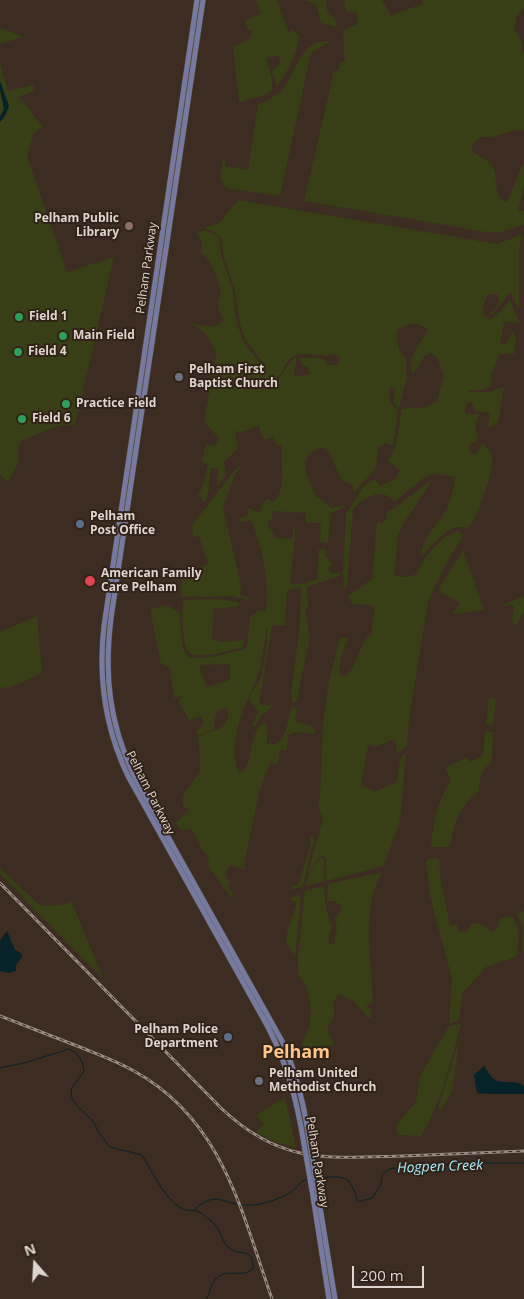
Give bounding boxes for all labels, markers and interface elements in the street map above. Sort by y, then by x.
place label: Pelham Public Library [34,212,119,240]
marker: Pelham Public Library [123,220,135,232]
street label: Pelham Parkway [133,221,161,315]
place label: Field 1 [29,310,68,324]
marker: Field 1 [13,311,25,323]
place label: Main Field [73,329,135,343]
marker: Main Field [57,330,69,342]
place label: Field 4 [28,345,67,359]
marker: Field 4 [12,346,24,358]
place label: Pelham First Baptist Church [189,363,278,391]
marker: Pelham First Baptist Church [173,371,185,383]
place label: Practice Field [76,397,156,411]
marker: Practice Field [60,398,72,410]
place label: Field 6 [32,412,71,426]
marker: Field 6 [16,413,28,425]
place label: Pelham Post Office [90,510,155,538]
marker: Pelham Post Office [74,518,86,530]
place label: American Family Care Pelham [101,567,201,595]
marker: American Family Care Pelham [83,574,97,588]
street label: Pelham Parkway [123,749,177,837]
place label: Pelham Police Department [134,1023,218,1051]
marker: Pelham Police Department [222,1031,234,1043]
district label: Pelham [262,1042,330,1064]
place label: Pelham United Methodist Church [269,1067,376,1095]
marker: Pelham United Methodist Church [253,1075,265,1087]
street label: Pelham Parkway [303,1115,331,1209]
water label: Hogpen Creek [397,1157,483,1177]
north arrow [10,1239,60,1289]
text: N [21,1239,38,1260]
scale bar [354,1256,426,1288]
text: 200 m [360,1265,404,1285]

